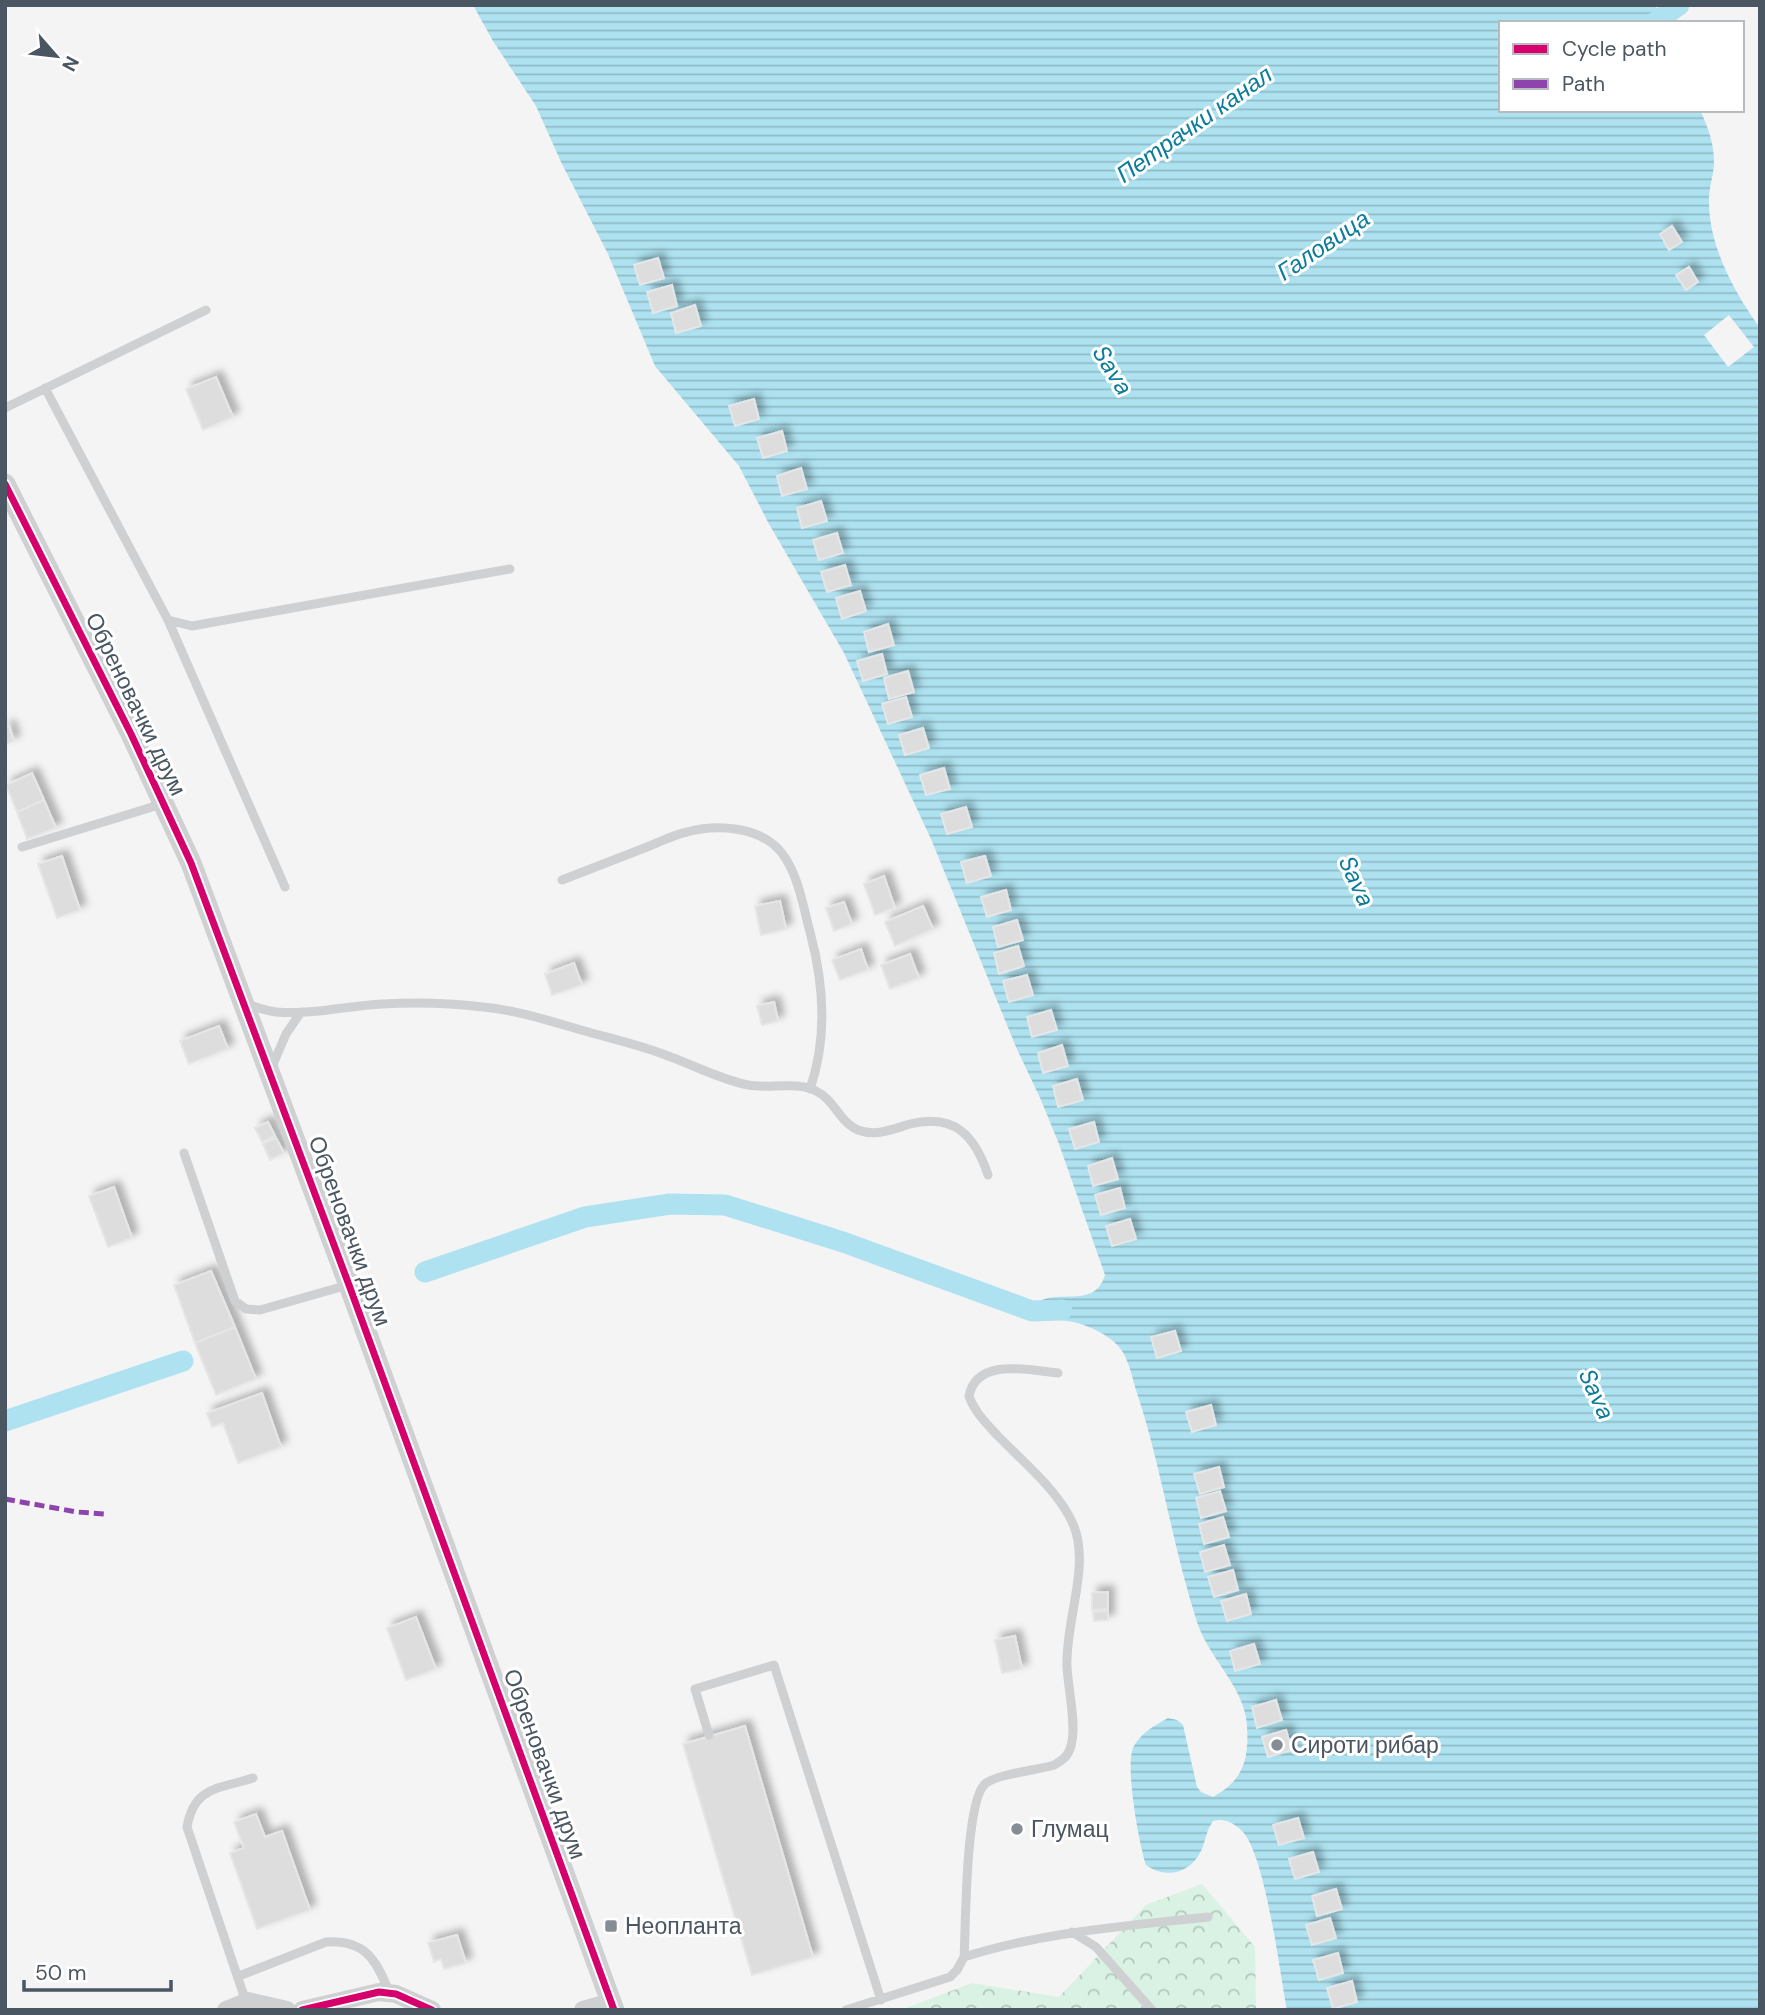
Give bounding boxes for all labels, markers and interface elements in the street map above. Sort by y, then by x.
north arrow [21,21,91,91]
legend [1499,21,1744,112]
text: Cycle path [1562,35,1667,63]
text: N [56,52,85,76]
water label: Петрачки канал [1110,58,1278,189]
text: Path [1562,70,1605,98]
water label: Галовица [1271,203,1375,287]
water label: Sava [1086,339,1140,401]
street label: Обреновачки друм [79,607,193,801]
water label: Sava [1332,851,1382,911]
street label: Обреновачки друм [302,1132,398,1330]
water label: Sava [1572,1364,1622,1424]
street label: Обреновачки друм [497,1665,593,1863]
place label: Сироти рибар [1291,1730,1439,1760]
marker: Сироти рибар [1269,1737,1285,1753]
place label: Глумац [1031,1814,1109,1844]
marker: Глумац [1009,1821,1025,1837]
place label: Неопланта [625,1911,742,1941]
marker: Неопланта [603,1918,619,1934]
scale bar [24,1948,172,1992]
text: 50 m [35,1959,86,1987]

